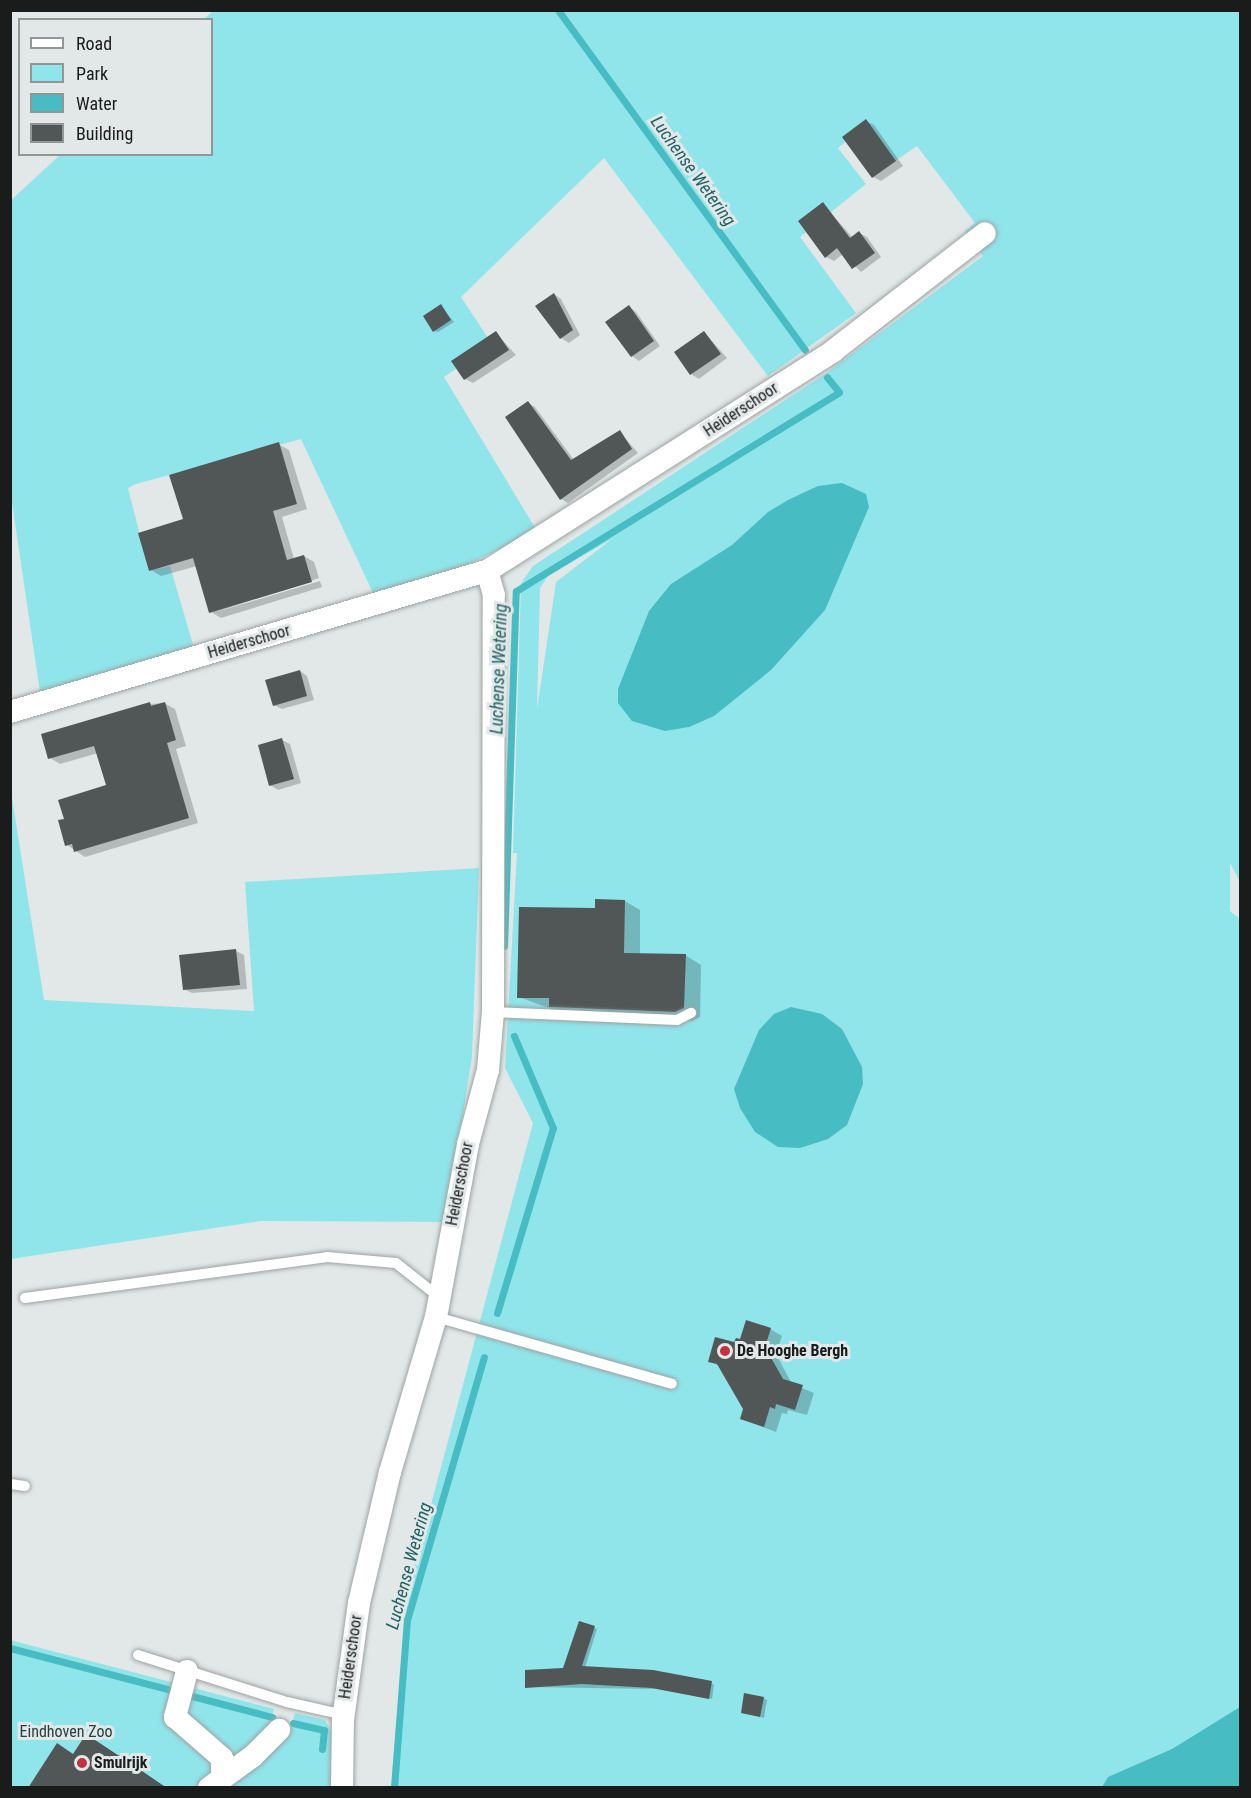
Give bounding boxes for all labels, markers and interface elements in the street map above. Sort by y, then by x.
legend [18,18,213,156]
text: Road [76,33,112,54]
text: Park [76,63,108,84]
text: Water [76,93,117,114]
water label: Luchense Wetering [646,112,740,230]
text: Building [76,123,133,144]
street label: Heiderschoor [700,379,782,441]
water label: Luchense Wetering [486,603,512,735]
street label: Heiderschoor [206,621,292,663]
street label: Heiderschoor [442,1141,478,1227]
place label: De Hooghe Bergh [737,1341,848,1361]
marker: De Hooghe Bergh [718,1344,732,1358]
water label: Luchense Wetering [382,1500,436,1632]
street label: Heiderschoor [336,1614,366,1700]
park label: Eindhoven Zoo [20,1722,112,1742]
place label: Smulrijk [94,1753,147,1773]
marker: Smulrijk [75,1756,89,1770]

